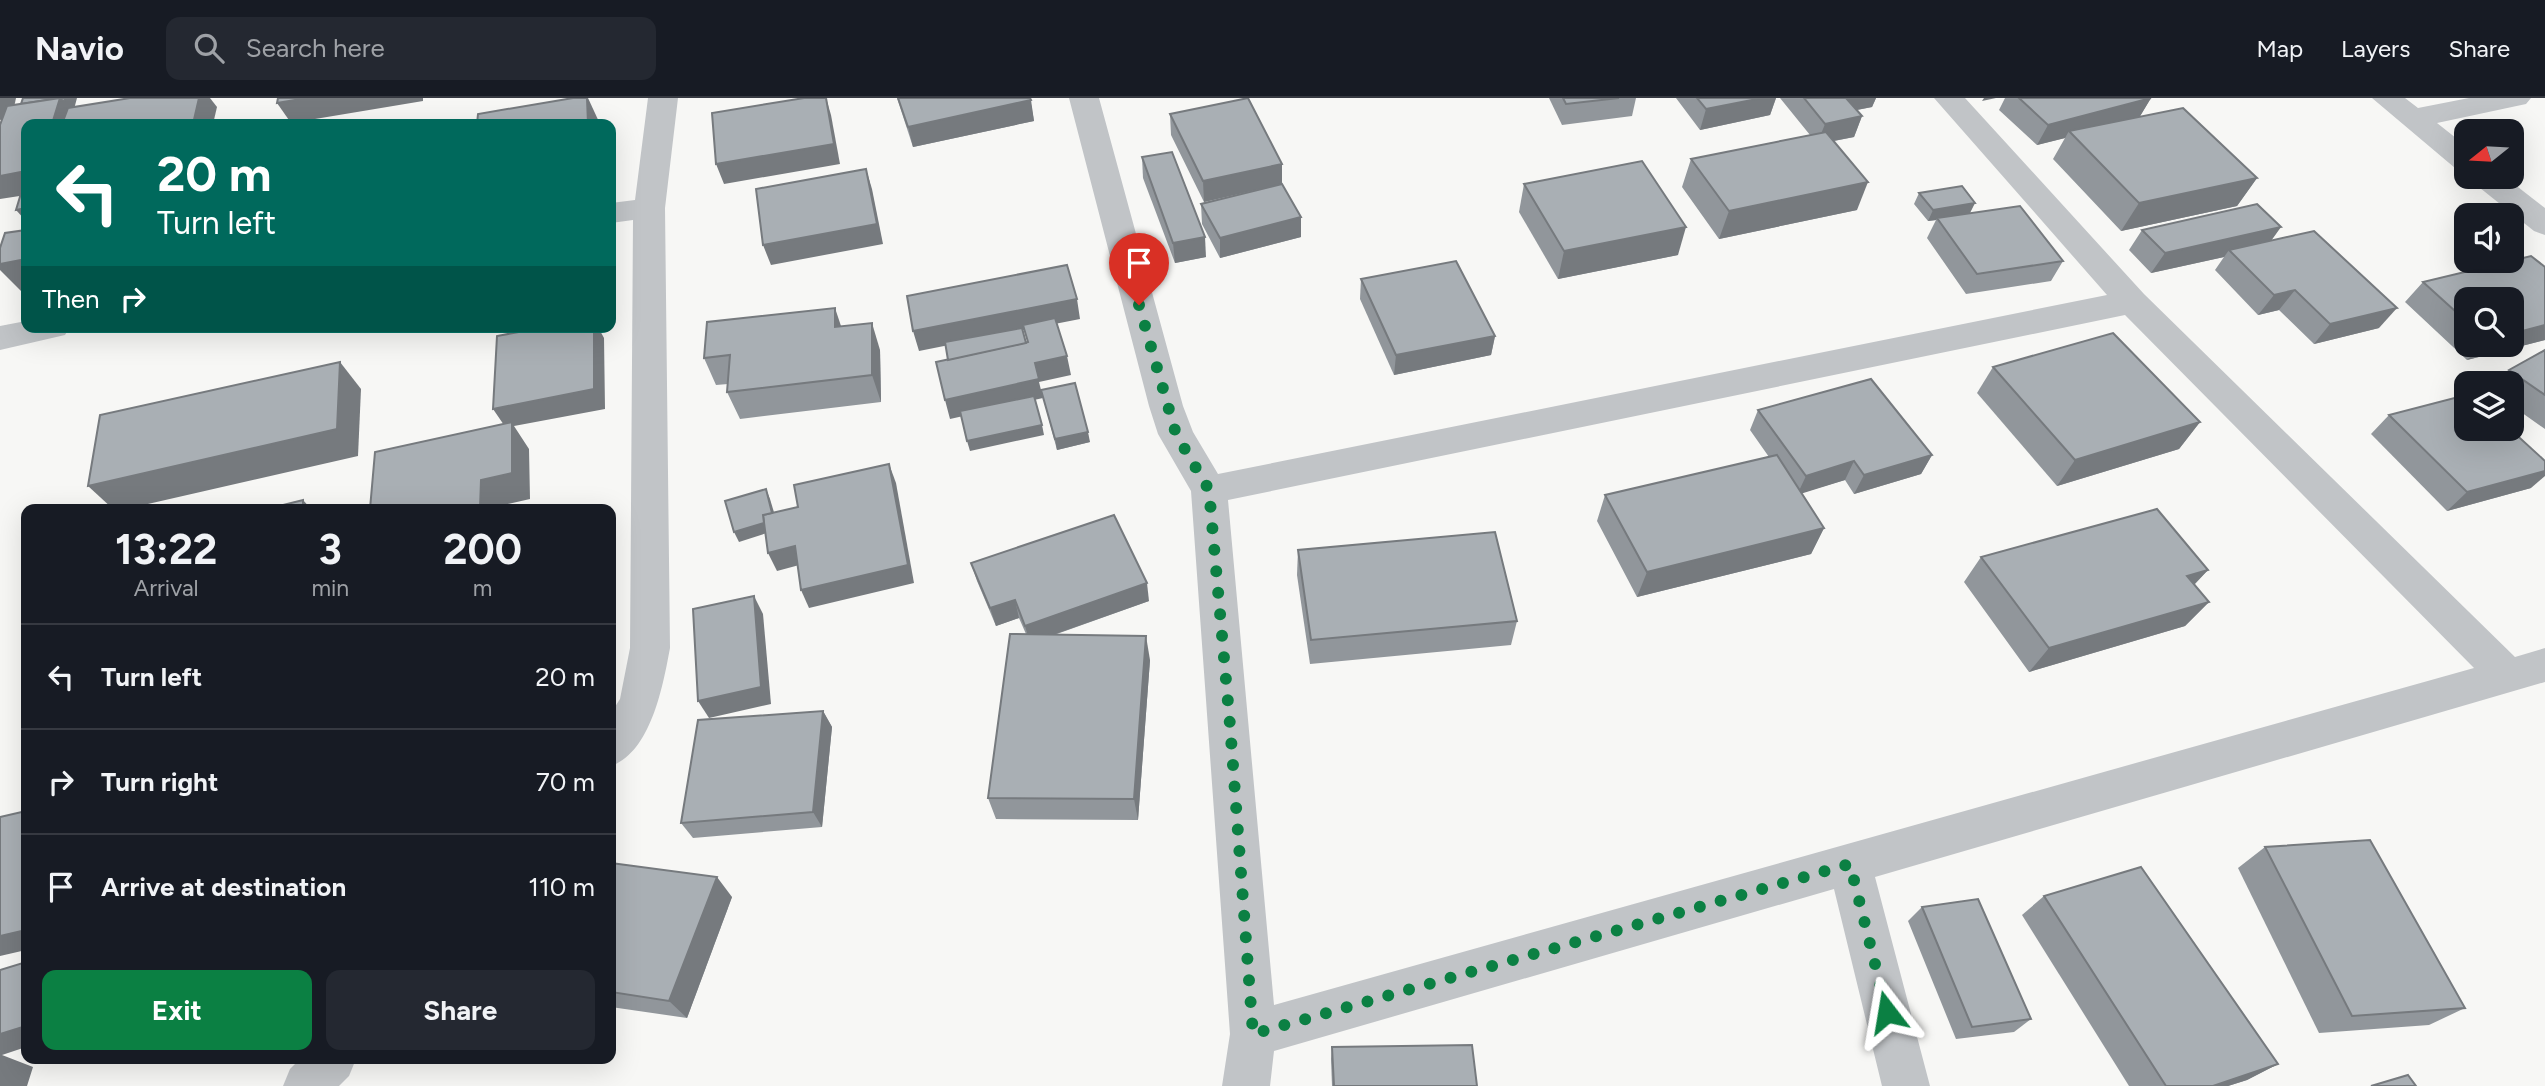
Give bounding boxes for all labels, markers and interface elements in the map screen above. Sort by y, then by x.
search box [166,17,656,80]
text: Navio [35,29,124,68]
icon: search [190,29,228,67]
text: Search here [246,32,385,64]
text: Map [2256,34,2303,63]
text: Layers [2341,34,2410,63]
text: Share [2448,34,2510,63]
north arrow [2454,119,2524,189]
map controls [2454,119,2524,441]
text: 20 m [157,144,272,203]
icon: left [42,147,133,238]
button: sound [2454,203,2524,273]
text: Turn left [157,204,276,242]
pin [1109,233,1169,305]
icon: arrive [1120,244,1158,282]
icon: right [114,280,152,318]
text: Then [42,283,100,315]
button: search [2454,287,2524,357]
button: layers [2454,371,2524,441]
text: 13:22 [115,524,217,575]
text: 3 [319,524,342,575]
text: 200 [443,524,522,575]
text: Arrival [134,574,199,602]
text: min [311,574,349,602]
text: m [473,574,492,602]
icon: left [42,658,80,696]
text: Turn left [101,661,202,693]
text: 20 m [535,661,595,693]
icon: right [42,763,80,801]
text: Turn right [101,766,218,798]
text: 70 m [536,766,595,798]
icon: arrive [42,868,80,906]
text: Arrive at destination [101,871,346,903]
text: 110 m [528,871,595,903]
button: Exit [42,970,312,1050]
button: Share [326,970,595,1050]
position arrow [1850,975,1924,1049]

